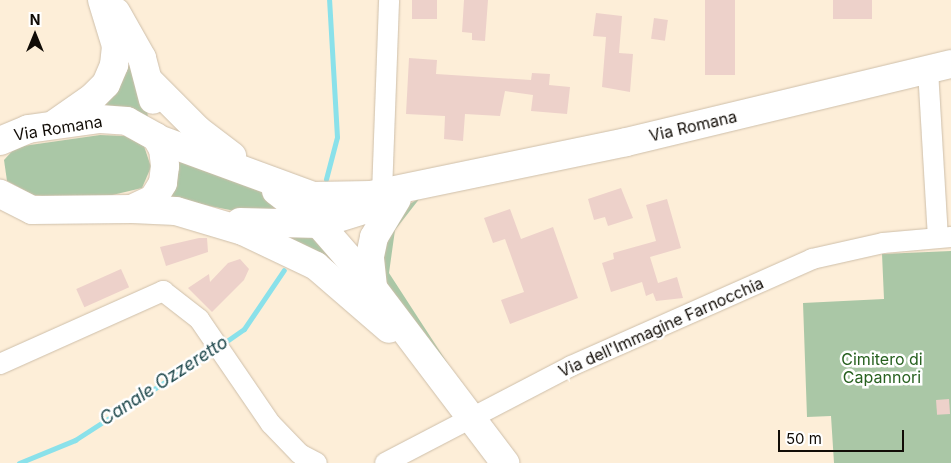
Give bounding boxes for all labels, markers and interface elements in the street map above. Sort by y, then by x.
north arrow [10,10,60,60]
text: N [30,11,40,28]
street label: Via Romana [647,107,739,145]
street label: Via Romana [12,112,104,144]
street label: Via dell'Immagine Farnocchia [556,273,766,381]
water label: Canale Ozzeretto [96,332,232,430]
park label: Cimitero di Capannori [841,349,923,387]
scale bar [781,420,907,452]
text: 50 m [786,429,822,448]

